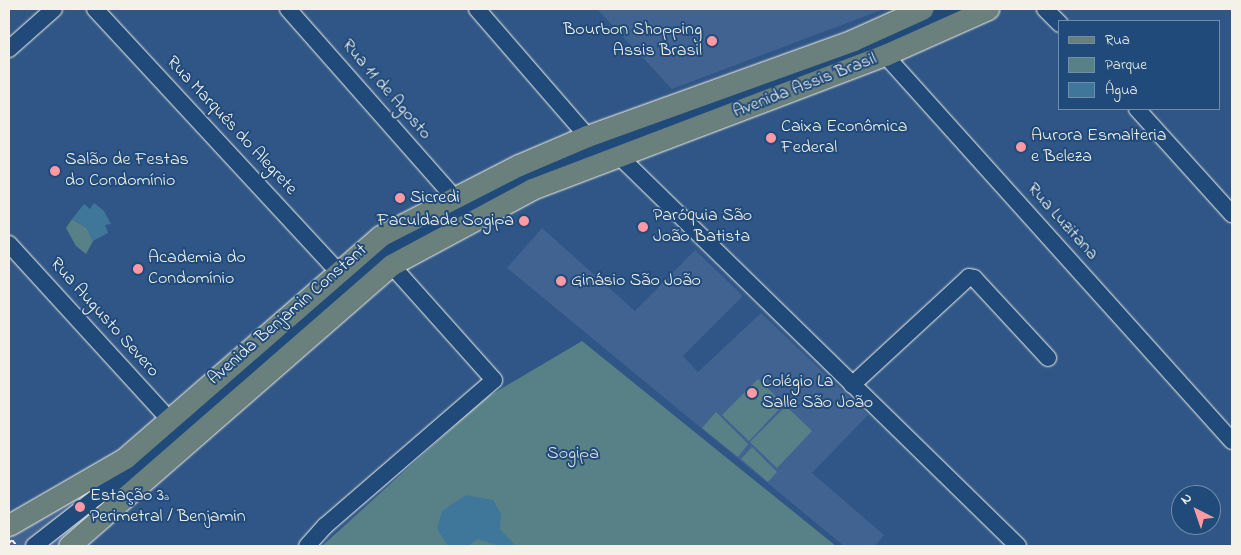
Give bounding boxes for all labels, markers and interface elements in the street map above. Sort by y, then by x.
place label: Bourbon Shopping Assis Brasil [563,20,702,62]
legend [1058,20,1221,110]
text: Rua [1105,29,1130,51]
street label: Rua 11 de Agosto [336,35,436,145]
marker: Bourbon Shopping Assis Brasil [706,35,718,47]
street label: Avenida Assis Brasil [730,49,880,123]
street label: Rua Marquês do Alegrete [161,52,301,200]
text: Parque [1105,54,1147,76]
text: Água [1105,79,1138,101]
place label: Caixa Econômica Federal [781,117,908,160]
place label: Aurora Esmalteria e Beleza [1031,126,1167,168]
marker: Caixa Econômica Federal [765,132,777,144]
marker: Aurora Esmalteria e Beleza [1015,141,1027,153]
place label: Salão de Festas do Condomínio [65,150,189,192]
marker: Salão de Festas do Condomínio [49,165,61,177]
street label: Rua Luzitana [1022,179,1102,265]
place label: Sicredi [410,187,460,209]
marker: Sicredi [394,192,406,204]
place label: Paróquia São João Batista [653,206,752,248]
place label: Faculdade Sogipa [377,210,514,232]
marker: Faculdade Sogipa [518,215,530,227]
marker: Paróquia São João Batista [637,221,649,233]
street label: Avenida Benjamin Constant [204,240,372,390]
place label: Academia do Condomínio [148,248,246,290]
street label: Rua Augusto Severo [45,254,163,382]
marker: Academia do Condomínio [132,263,144,275]
place label: Ginásio São João [571,270,701,292]
marker: Ginásio São João [555,275,567,287]
place label: Colégio La Salle São João [762,372,873,414]
marker: Colégio La Salle São João [746,387,758,399]
park label: Sogipa [547,443,599,465]
north arrow [1171,485,1221,535]
place label: Estação 3ª Perimetral / Benjamin [90,486,246,528]
text: N [1176,488,1197,510]
marker: Estação 3ª Perimetral / Benjamin [74,501,86,513]

